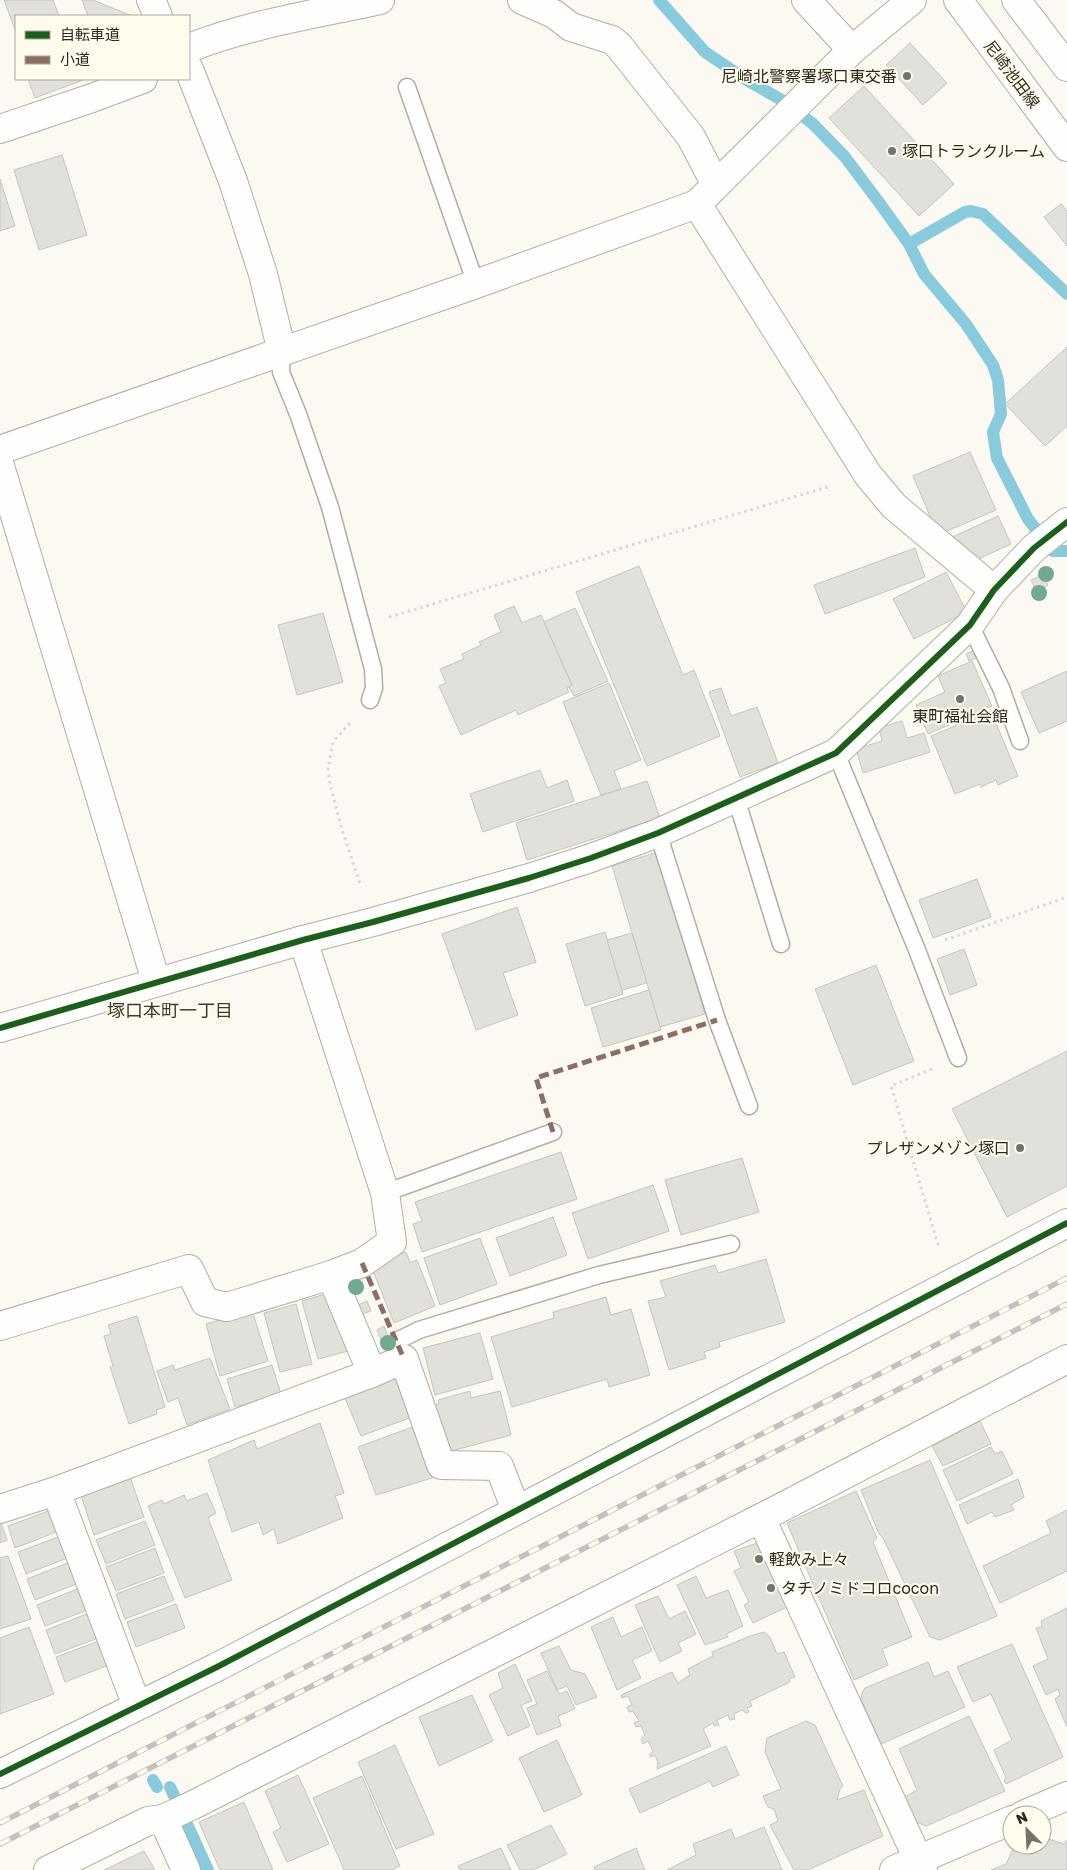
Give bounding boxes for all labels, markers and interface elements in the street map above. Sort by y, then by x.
legend [15,15,190,80]
text: 自転車道 [60,25,120,43]
street label: 尼崎池田線 [980,36,1044,112]
text: 小道 [60,50,90,68]
place label: 尼崎北警察署塚口東交番 [721,66,897,86]
marker: 尼崎北警察署塚口東交番 [901,70,913,82]
place label: 塚口トランクルーム [902,141,1045,161]
marker: 塚口トランクルーム [886,145,898,157]
marker: 東町福祉会館 [954,693,966,705]
place label: 東町福祉会館 [912,706,1008,726]
district label: 塚口本町一丁目 [107,999,233,1021]
place label: プレザンメゾン塚口 [866,1138,1010,1158]
marker: プレザンメゾン塚口 [1014,1142,1026,1154]
place label: 軽飲み上々 [769,1549,849,1569]
marker: 軽飲み上々 [753,1553,765,1565]
place label: タチノミドコロcocon [781,1578,939,1598]
marker: タチノミドコロcocon [765,1582,777,1594]
north arrow [1002,1805,1052,1855]
text: N [1013,1808,1030,1828]

